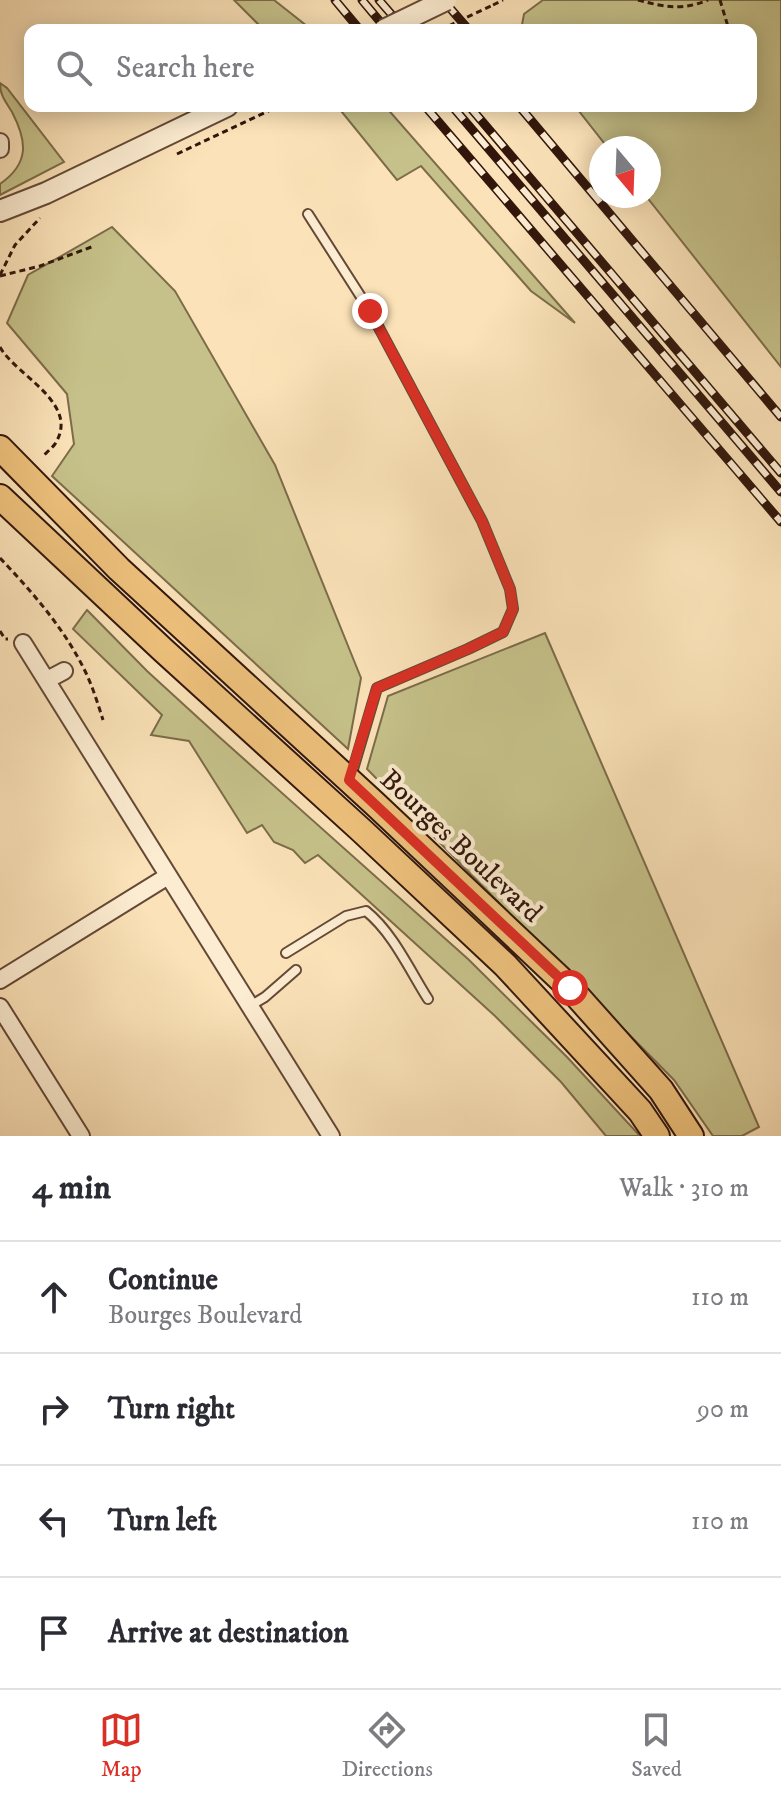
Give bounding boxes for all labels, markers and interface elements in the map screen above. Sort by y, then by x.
search box [24,24,757,112]
icon: search [52,46,96,90]
text: Search here [116,50,255,87]
north arrow [589,136,661,208]
route end [352,293,388,329]
street label: Bourges Boulevard [373,762,549,930]
route start [552,970,588,1006]
text: 4 min [32,1167,111,1209]
text: Walk · 310 m [619,1172,749,1205]
text: Continue [108,1262,218,1299]
icon: ahead [32,1275,76,1319]
text: 110 m [691,1281,749,1314]
text: Bourges Boulevard [108,1299,302,1332]
icon: right [32,1387,76,1431]
text: Turn right [108,1391,235,1428]
text: 90 m [697,1393,749,1426]
icon: left [32,1499,76,1543]
text: Turn left [108,1503,217,1540]
text: 110 m [691,1505,749,1538]
icon: arrive [32,1611,76,1655]
text: Arrive at destination [108,1615,349,1652]
tab: Map [99,1708,143,1783]
tab: Directions [342,1708,433,1783]
tab: Saved [631,1708,682,1783]

